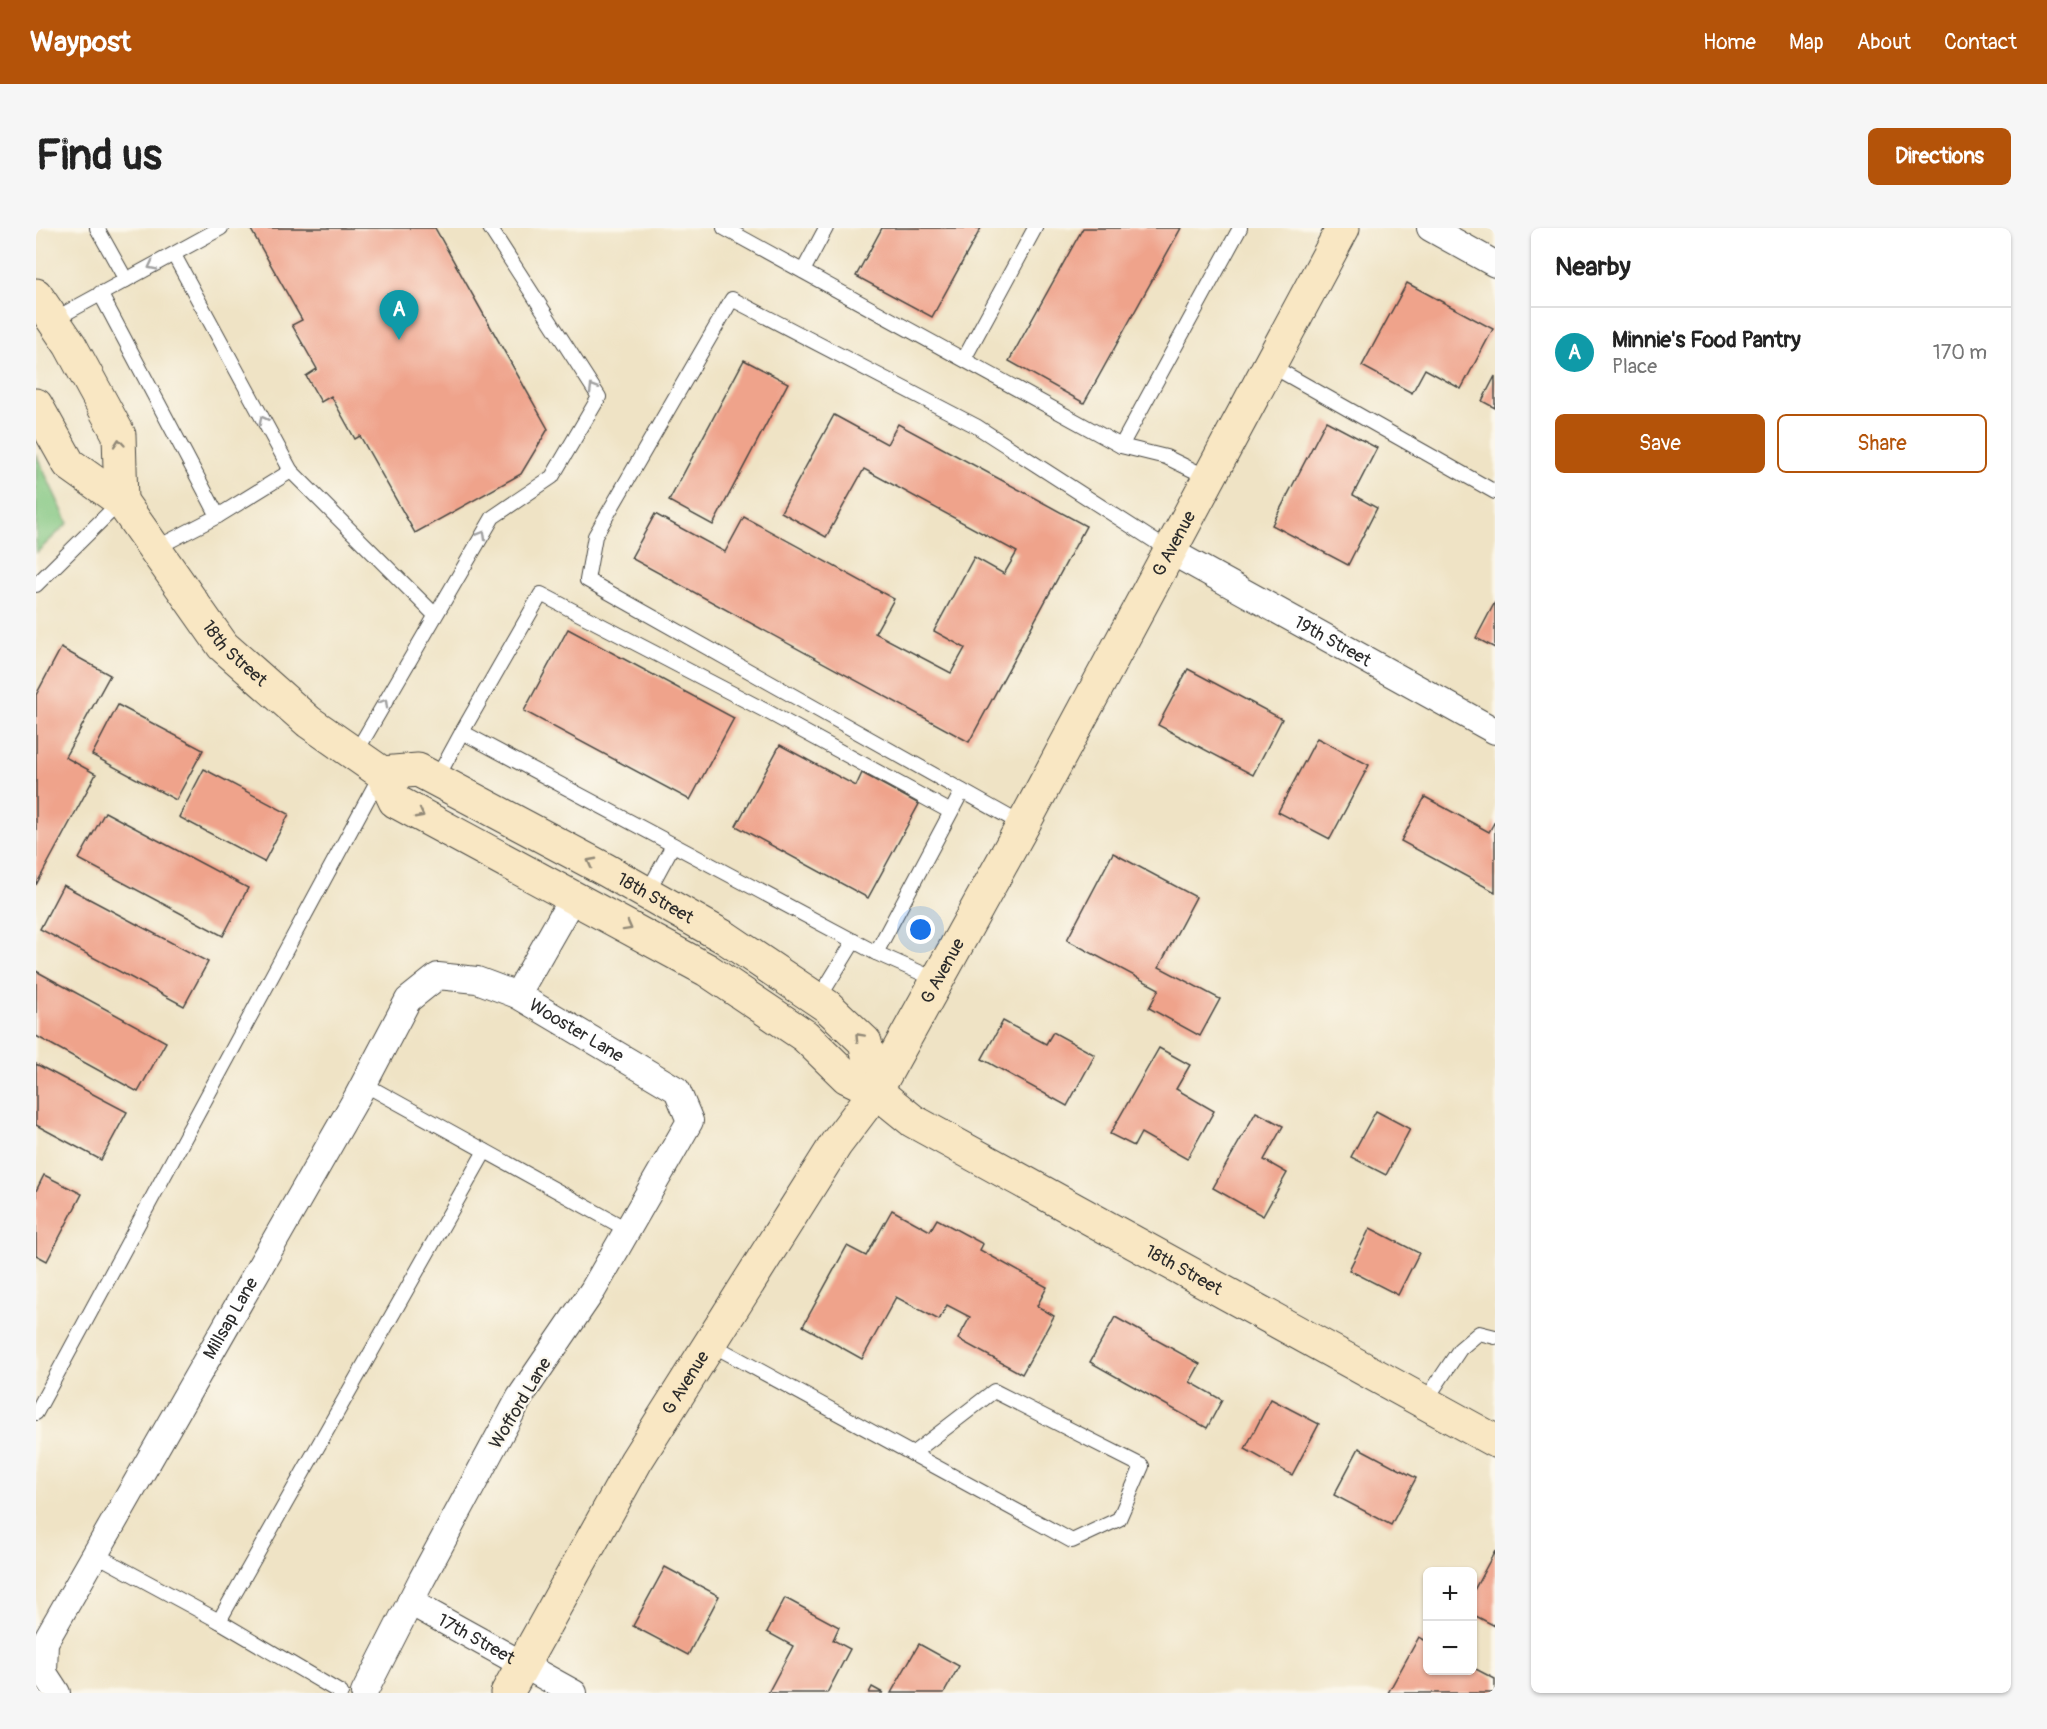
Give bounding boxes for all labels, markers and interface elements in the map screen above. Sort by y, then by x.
text: Waypost [30,25,131,60]
text: Home [1703,29,1756,56]
text: Map [1789,29,1824,56]
text: About [1857,29,1911,56]
text: Contact [1944,29,2017,56]
button: Directions [1868,128,2011,185]
text: Find us [36,130,162,182]
text: Nearby [1555,251,1631,283]
one-way arrow [147,259,158,271]
pin: A [380,291,418,340]
text: Minnie's Food Pantry [1612,326,1801,354]
text: A [1568,340,1581,365]
text: 170 m [1933,340,1987,365]
text: Place [1612,354,1657,379]
one-way arrow [589,384,600,395]
button: Save [1555,414,1765,473]
button: Share [1777,414,1987,473]
one-way arrow [259,415,270,426]
one-way arrow [113,438,126,448]
street label: G Avenue [1147,507,1201,581]
one-way arrow [475,531,486,541]
street label: 19th Street [1290,611,1376,673]
street label: 18th Street [196,616,272,692]
one-way arrow [377,699,388,710]
one-way arrow [413,807,424,818]
one-way arrow [587,858,597,869]
street label: 18th Street [613,868,698,930]
your location [906,915,935,944]
one-way arrow [622,920,632,931]
street label: G Avenue [916,934,970,1008]
street label: Wooster Lane [525,994,628,1068]
one-way arrow [855,1033,866,1043]
street label: 18th Street [1141,1240,1227,1301]
street label: Millsap Lane [198,1273,263,1363]
street label: G Avenue [657,1347,715,1419]
street label: Wofford Lane [484,1353,557,1453]
map controls [1423,1567,1477,1675]
button: + [1423,1567,1477,1621]
street label: 17th Street [433,1609,520,1670]
button: − [1423,1621,1477,1675]

